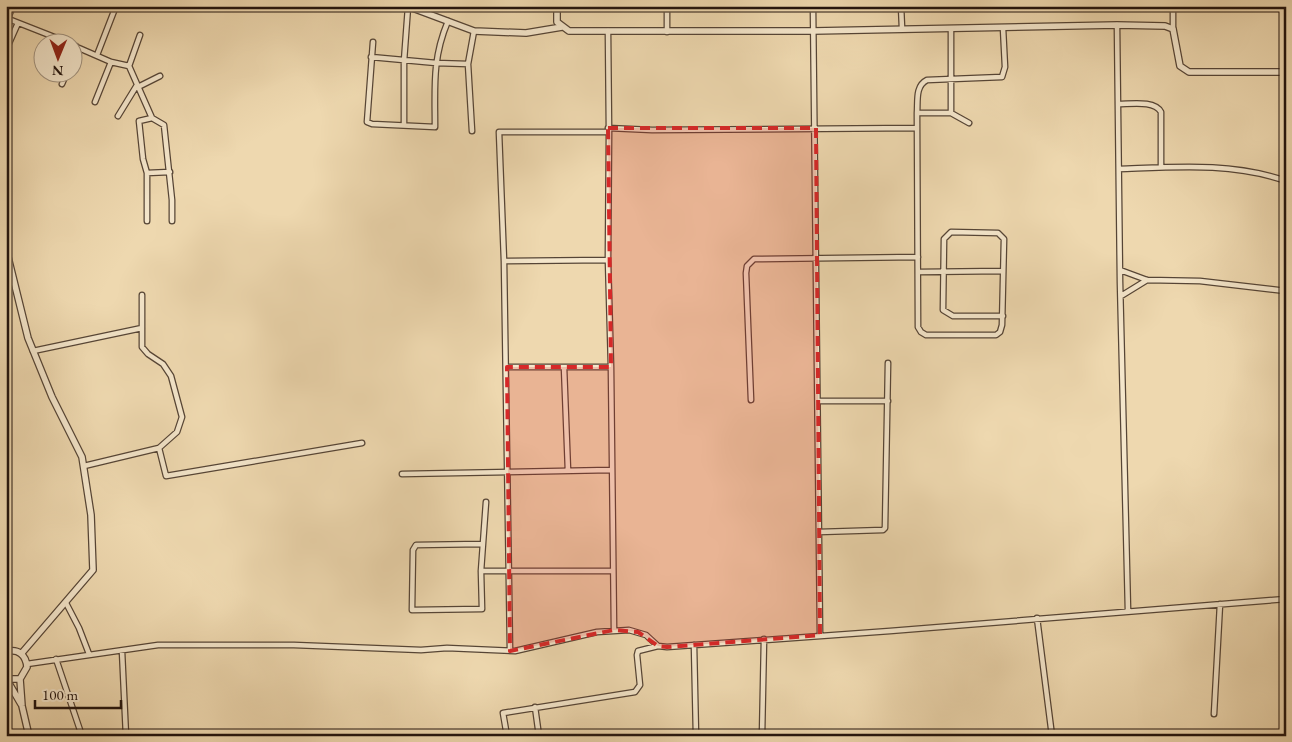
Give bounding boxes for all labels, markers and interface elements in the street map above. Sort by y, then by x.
north arrow [32,32,82,82]
text: N [51,62,64,80]
scale bar [35,677,121,709]
text: 100 m [42,685,79,704]

